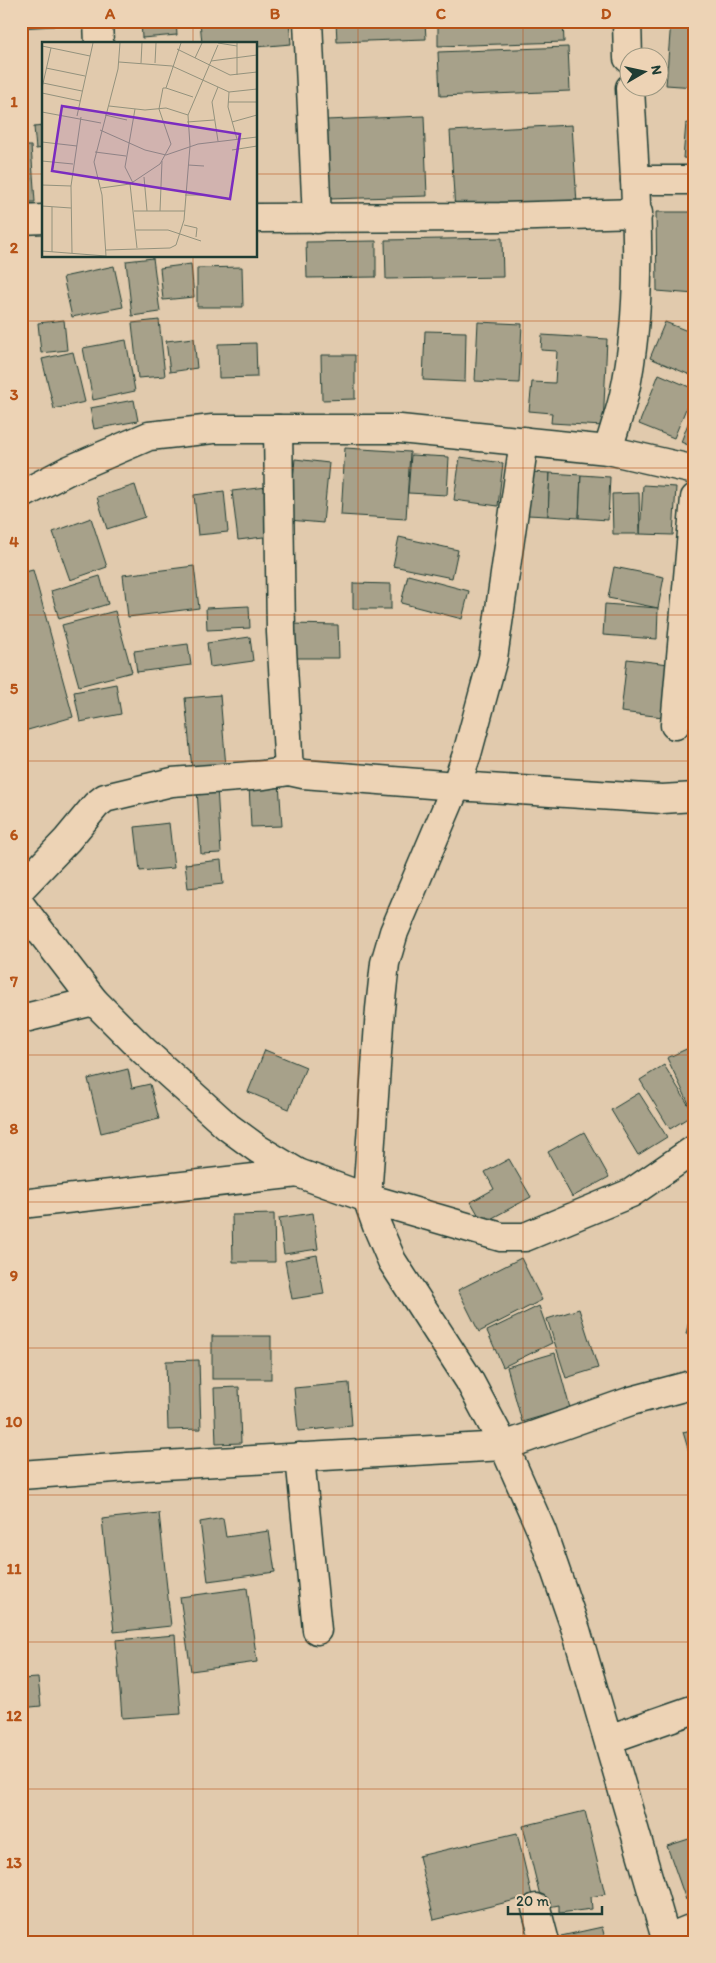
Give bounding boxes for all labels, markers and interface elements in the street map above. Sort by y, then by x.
text: A [104,4,116,23]
text: B [270,4,281,23]
text: C [436,4,447,23]
text: D [601,4,612,23]
inset map [42,42,258,258]
north arrow [618,48,668,98]
text: N [647,64,665,76]
text: 1 [10,92,18,111]
text: 2 [10,238,19,257]
text: 3 [10,385,19,404]
text: 4 [9,532,19,551]
text: 5 [10,679,19,698]
text: 6 [10,825,19,844]
text: 7 [9,972,18,991]
text: 8 [10,1119,19,1138]
text: 9 [10,1266,18,1285]
text: 10 [5,1412,23,1431]
text: 11 [7,1559,22,1578]
text: 12 [6,1706,23,1725]
text: 13 [6,1853,22,1872]
scale bar [508,1883,602,1915]
text: 20 m [516,1892,550,1910]

